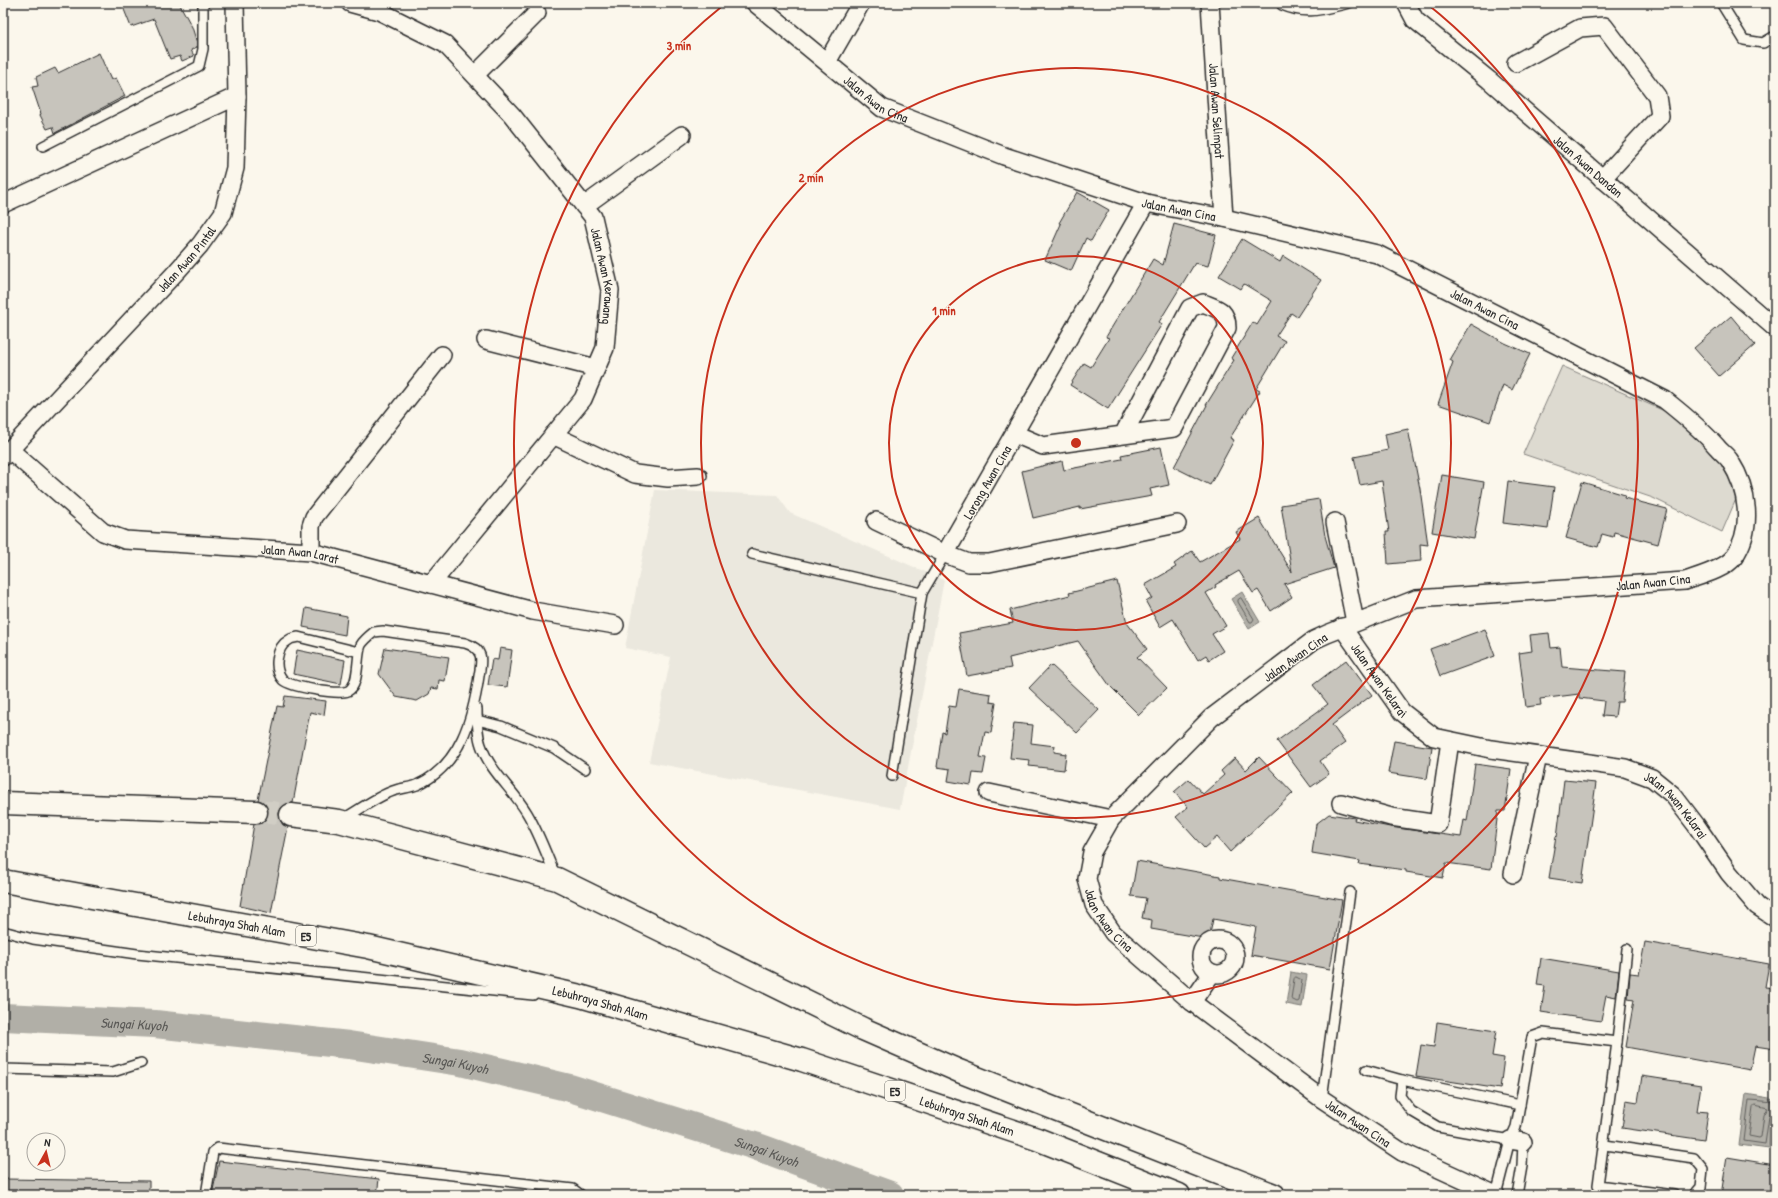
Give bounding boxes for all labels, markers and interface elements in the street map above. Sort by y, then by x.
text: 3 min [667,37,692,54]
street label: Jalan Awan Selimpat [1205,63,1229,159]
street label: Jalan Awan Cina [840,71,911,126]
street label: Jalan Awan Dandan [1550,131,1627,202]
text: 2 min [799,169,824,186]
street label: Jalan Awan Cina [1139,193,1217,225]
street label: Jalan Awan Pintal [153,222,220,296]
street label: Jalan Awan Kerawang [587,226,619,326]
street label: Jalan Awan Cina [1447,284,1522,334]
text: 1 min [932,302,956,319]
centre of rings [1069,436,1083,450]
street label: Lorong Awan Cina [959,442,1015,522]
street label: Jalan Awan Larat [261,540,341,568]
street label: Jalan Awan Cina [1615,569,1691,595]
street label: Jalan Awan Cina [1259,628,1331,686]
street label: Jalan Awan Kelarai [1347,639,1411,722]
street label: Jalan Awan Kelarai [1642,767,1712,842]
street label: Jalan Awan Cina [1081,886,1137,956]
street label: Lebuhraya Shah Alam [187,906,287,941]
road number: E5 [296,926,316,946]
street label: Lebuhraya Shah Alam [551,981,651,1024]
water label: Sungai Kuyoh [100,1012,169,1035]
water label: Sungai Kuyoh [421,1047,491,1078]
road number: E5 [885,1081,905,1101]
street label: Lebuhraya Shah Alam [918,1091,1017,1140]
street label: Jalan Awan Cina [1322,1095,1394,1151]
water label: Sungai Kuyoh [732,1131,802,1171]
north arrow [26,1132,66,1172]
text: N [44,1135,51,1149]

